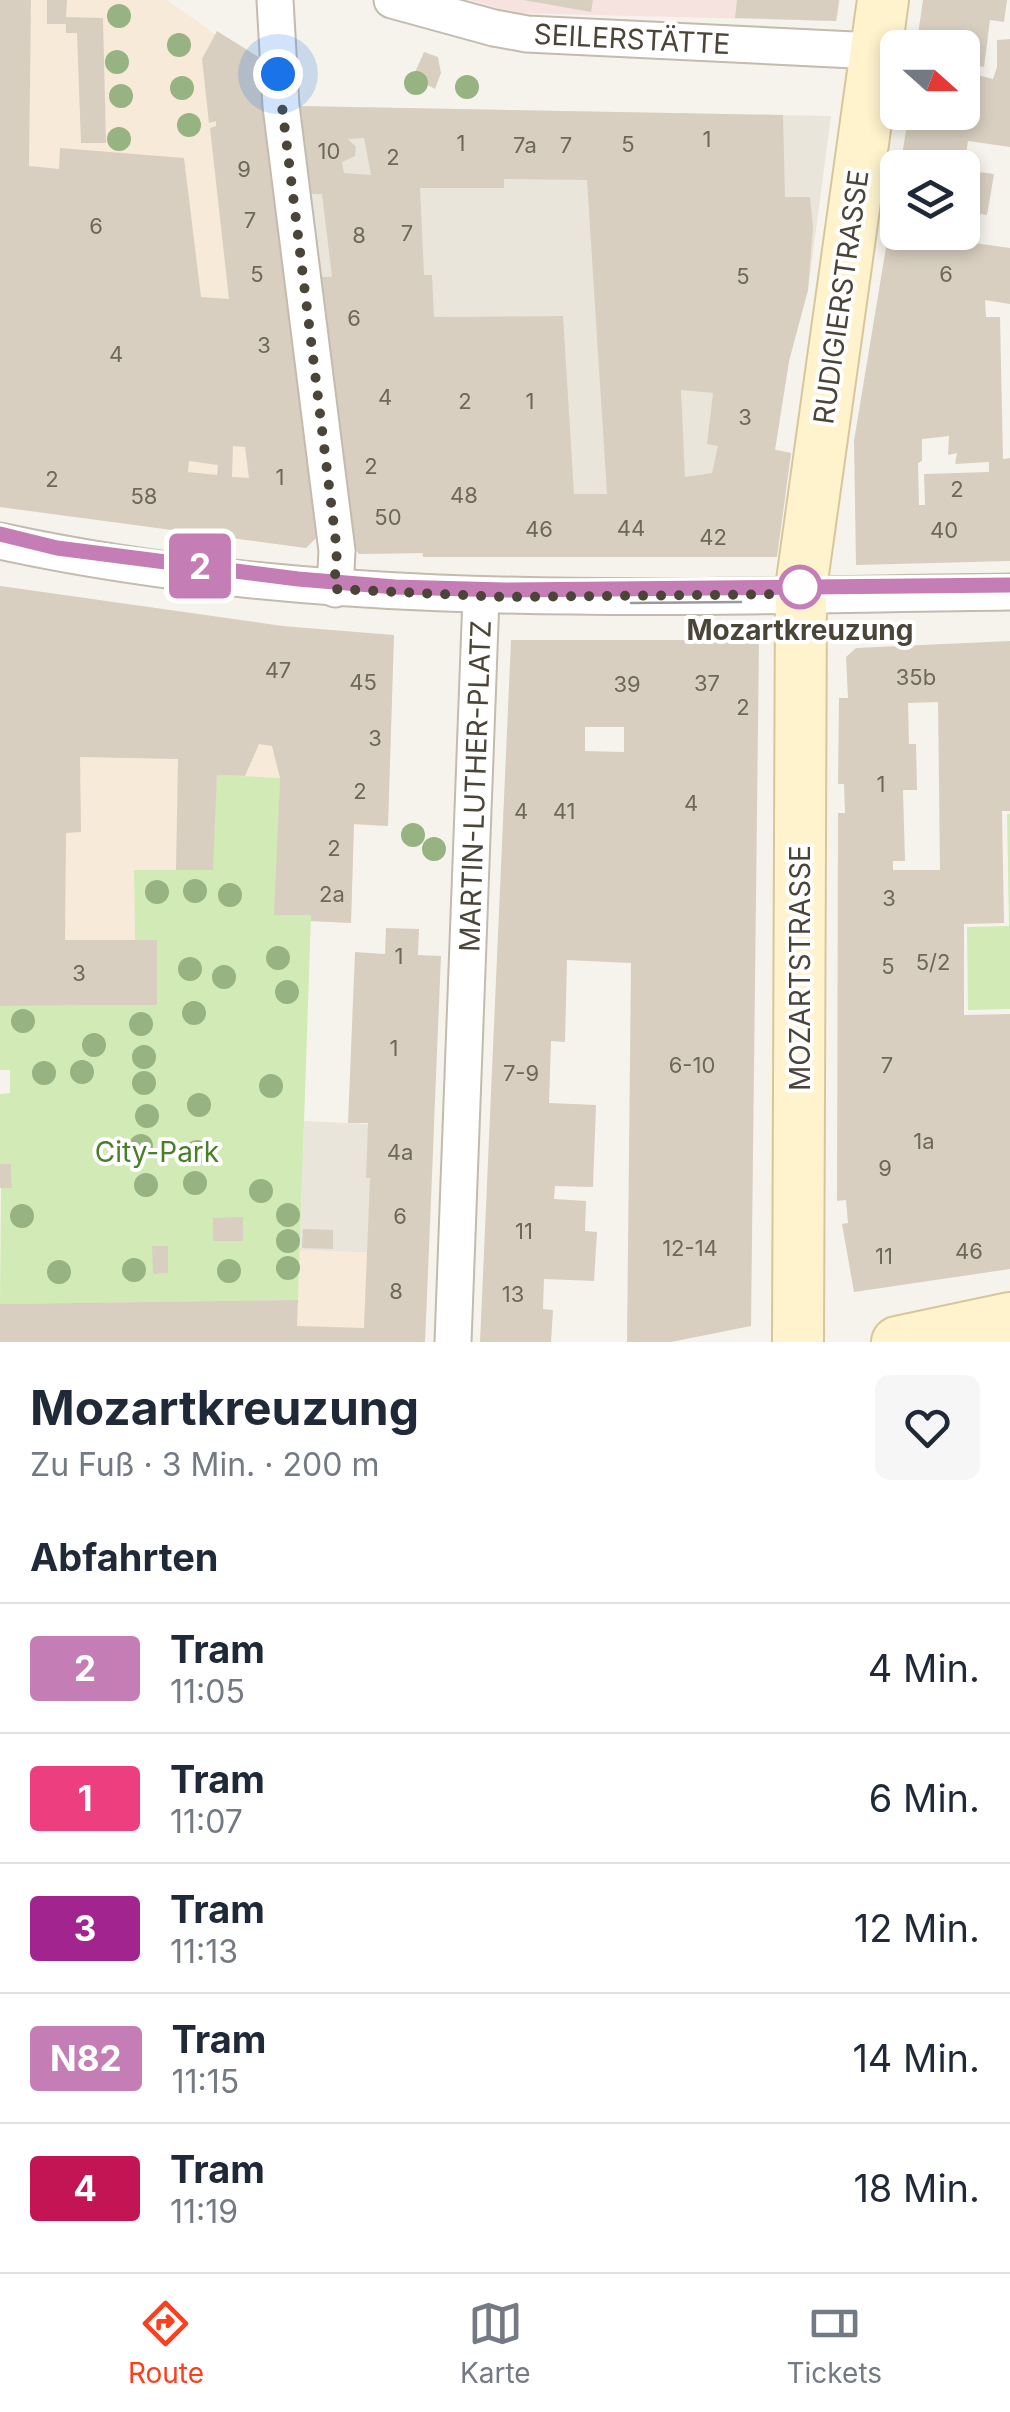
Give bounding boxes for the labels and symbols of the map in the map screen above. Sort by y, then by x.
street label: SEILERSTÄTTE [533,17,731,61]
north arrow [880,30,980,130]
your location [253,49,303,99]
house number: 1 [703,126,711,152]
house number: 1 [457,130,465,156]
house number: 5 [621,131,635,157]
house number: 7a [513,132,537,158]
house number: 7 [560,132,572,158]
house number: 10 [318,138,340,164]
house number: 2 [386,144,400,170]
house number: 9 [237,156,251,182]
street label: RUDIGIERSTRASSE [806,168,876,426]
house number: 7 [244,207,256,233]
house number: 6 [89,213,103,239]
house number: 7 [401,220,413,246]
house number: 8 [352,222,366,248]
house number: 5 [250,261,264,287]
house number: 6 [939,261,953,287]
house number: 5 [736,263,750,289]
house number: 6 [347,305,361,331]
house number: 3 [257,332,271,358]
house number: 4 [109,341,123,367]
house number: 4 [378,384,392,410]
house number: 2 [458,388,472,414]
house number: 1 [526,388,534,414]
house number: 3 [738,404,752,430]
house number: 2 [364,453,378,479]
house number: 1 [276,464,284,490]
house number: 2 [45,466,59,492]
house number: 2 [950,476,964,502]
house number: 48 [450,482,478,508]
house number: 58 [131,483,157,509]
house number: 50 [374,504,402,530]
house number: 44 [617,515,645,541]
house number: 46 [525,516,553,542]
house number: 40 [930,517,958,543]
house number: 42 [699,524,727,550]
line badge: 2 [168,534,232,598]
marker: Mozartkreuzung [779,566,821,608]
place label: Mozartkreuzung [687,613,913,647]
street label: MARTIN-LUTHER-PLATZ [452,620,498,952]
house number: 47 [265,657,291,683]
house number: 35b [896,664,936,690]
house number: 45 [349,669,377,695]
house number: 37 [694,670,720,696]
house number: 39 [613,671,641,697]
house number: 2 [736,694,750,720]
house number: 3 [368,725,382,751]
house number: 1 [877,771,885,797]
house number: 2 [353,778,367,804]
house number: 4 [684,790,698,816]
house number: 4 [514,798,528,824]
house number: 41 [553,798,575,824]
house number: 2 [327,835,341,861]
street label: MOZARTSTRASSE [783,845,817,1091]
house number: 2a [319,881,345,907]
house number: 3 [882,885,896,911]
house number: 1 [395,943,403,969]
house number: 5/2 [916,949,950,975]
house number: 5 [881,953,895,979]
house number: 3 [72,960,86,986]
house number: 1 [390,1035,398,1061]
house number: 6-10 [669,1052,715,1078]
house number: 7 [881,1052,893,1078]
house number: 7-9 [503,1060,539,1086]
house number: 1a [913,1128,935,1154]
park label: City-Park [95,1135,219,1169]
house number: 4a [387,1139,413,1165]
house number: 9 [878,1155,892,1181]
house number: 6 [393,1203,407,1229]
house number: 11 [515,1218,533,1244]
house number: 12-14 [662,1235,718,1261]
house number: 46 [955,1238,983,1264]
house number: 11 [875,1243,893,1269]
house number: 8 [389,1278,403,1304]
house number: 13 [502,1281,524,1307]

